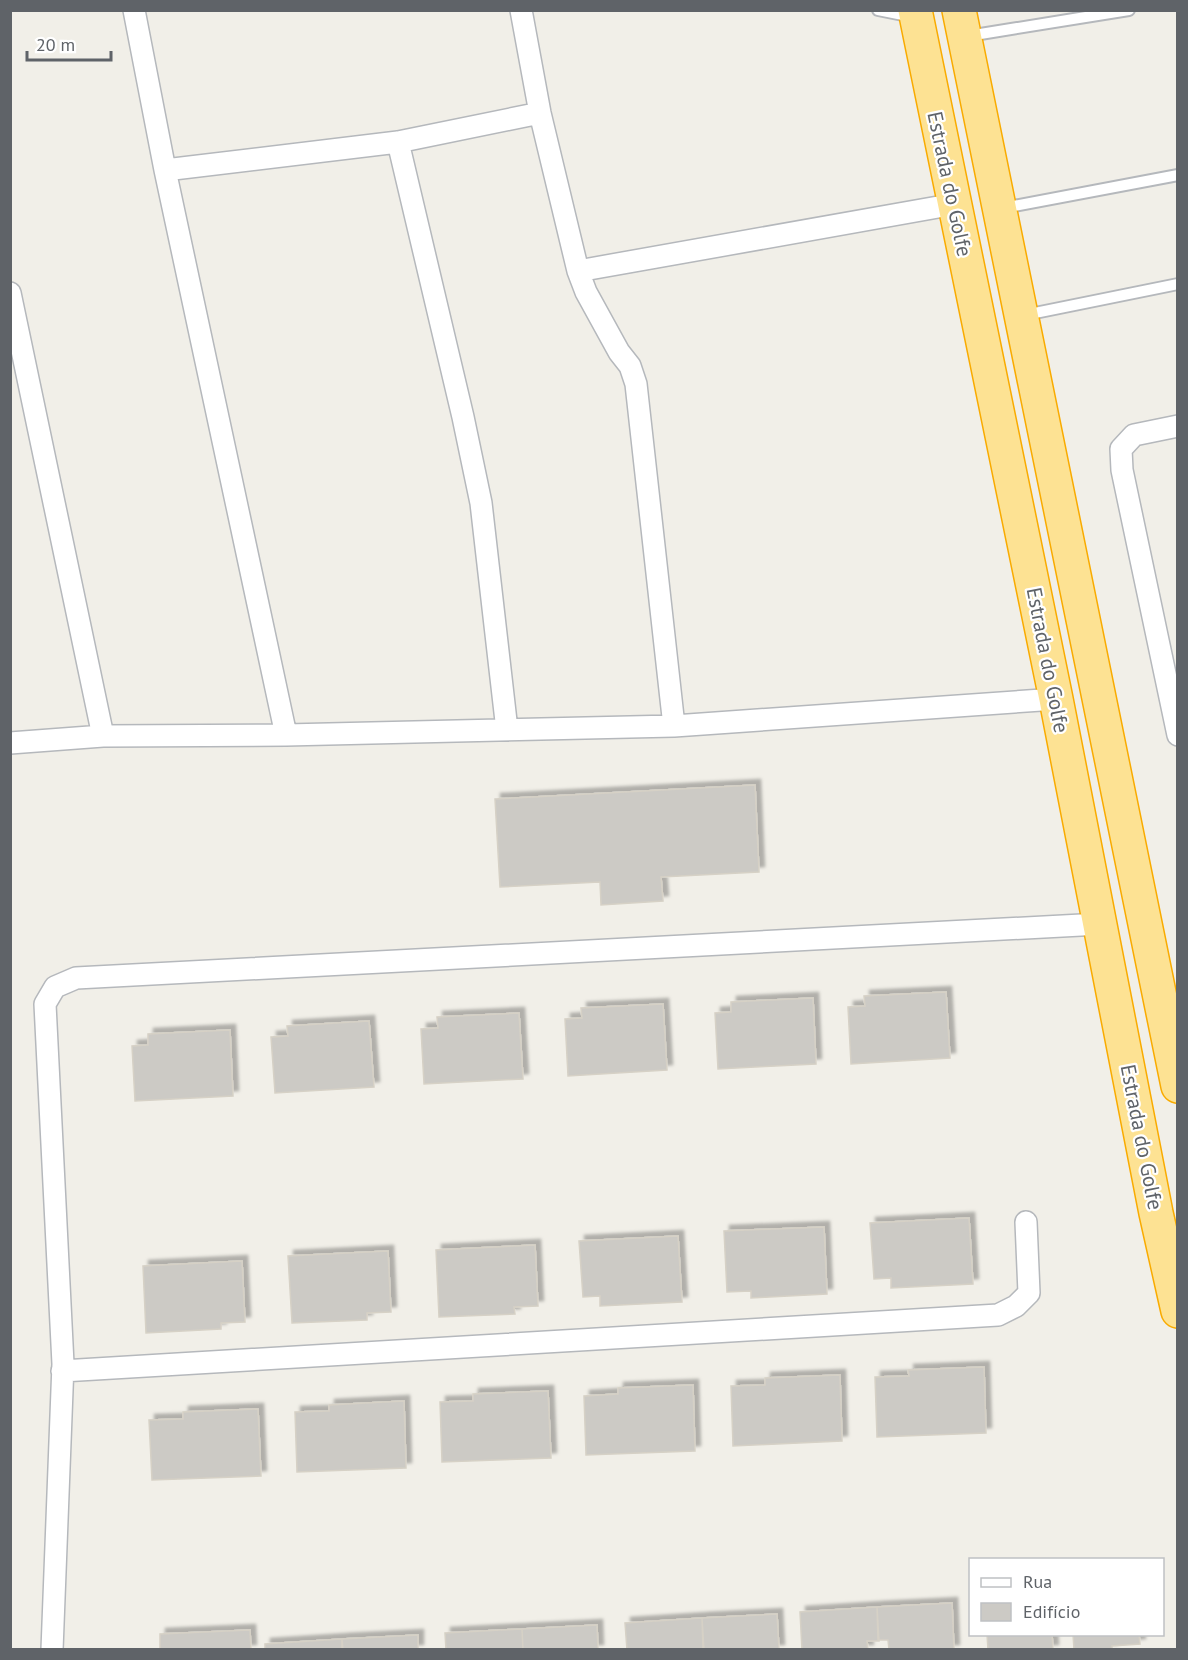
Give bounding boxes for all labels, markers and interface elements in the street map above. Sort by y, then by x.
scale bar [27,24,111,62]
text: 20 m [36,33,75,56]
street label: Estrada do Golfe [921,109,979,259]
street label: Estrada do Golfe [1021,585,1075,735]
street label: Estrada do Golfe [1115,1062,1169,1212]
legend [969,1558,1164,1636]
text: Rua [1023,1570,1052,1593]
text: Edifício [1023,1600,1080,1623]

